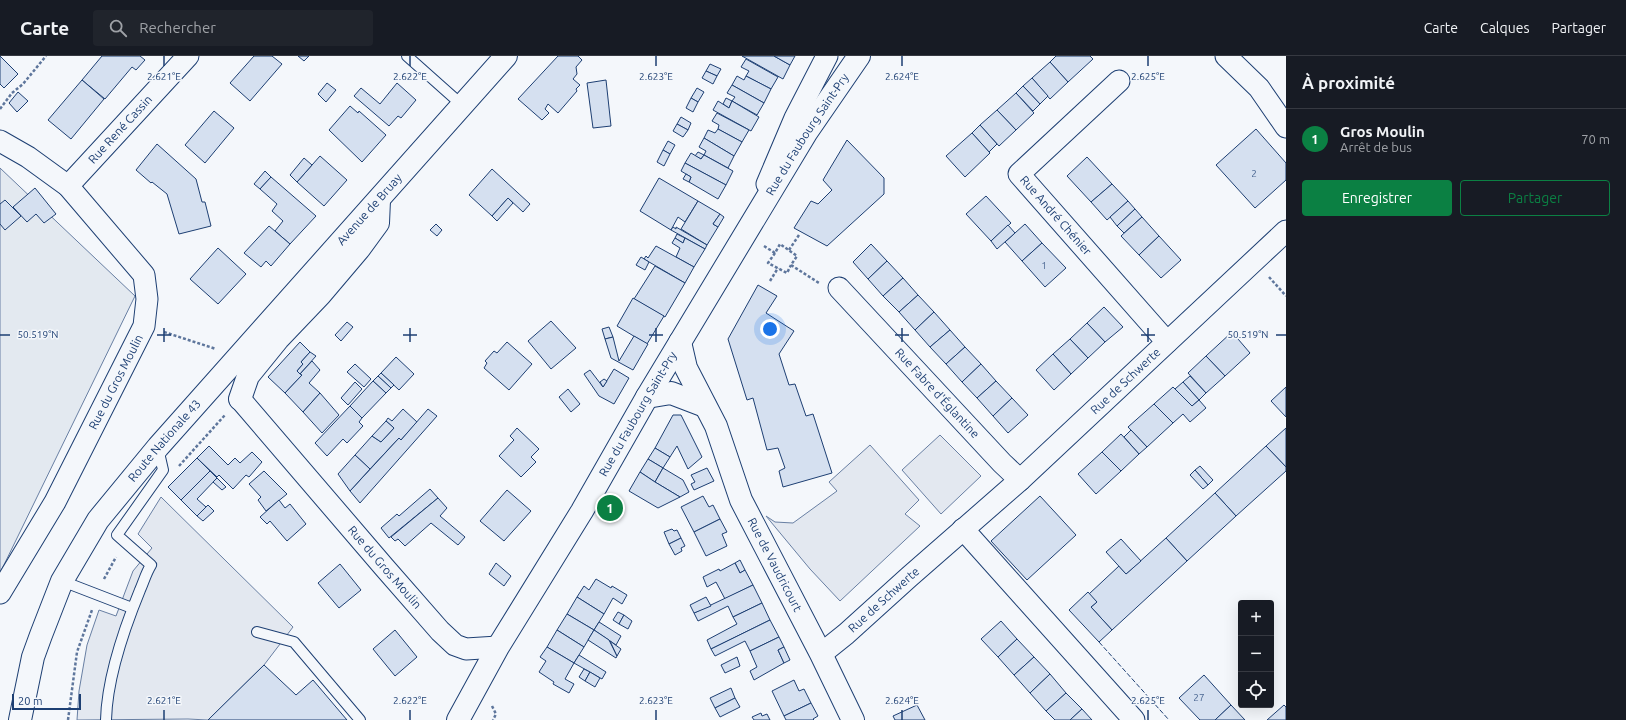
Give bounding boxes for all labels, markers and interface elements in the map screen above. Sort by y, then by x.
search box [93,10,373,46]
text: Carte [20,17,69,39]
icon: search [107,17,129,39]
text: Rechercher [139,19,216,36]
text: Carte [1424,20,1458,36]
text: Calques [1480,20,1529,36]
text: Partager [1551,20,1606,36]
text: 2.621°E [147,71,181,82]
text: 2.622°E [393,71,427,82]
text: 2.623°E [639,71,673,82]
street label: Rue du Faubourg Saint-Pry [763,71,851,197]
text: 2.624°E [885,71,919,82]
text: 2.625°E [1131,71,1165,82]
text: À proximité [1302,73,1395,92]
street label: Rue René Cassin [85,92,154,166]
text: Gros Moulin [1340,123,1425,140]
text: 1 [1311,132,1319,146]
text: 70 m [1581,132,1610,146]
text: Arrêt de bus [1340,140,1412,154]
house number: 2 [1251,168,1257,179]
street label: Avenue de Bruay [334,171,404,247]
street label: Rue André Chénier [1018,173,1095,258]
button: Enregistrer [1302,180,1452,216]
button: Partager [1460,180,1610,216]
house number: 1 [1041,260,1047,271]
your location [760,319,780,339]
text: 50.519°N [17,329,59,340]
text: 50.519°N [1227,329,1269,340]
street label: Rue du Gros Moulin [86,332,145,432]
street label: Rue de Schwerte [1088,345,1163,417]
street label: Rue Fabre d'Églantine [893,346,982,440]
street label: Rue du Faubourg Saint-Pry [596,349,679,479]
street label: Route Nationale 43 [125,397,203,484]
pin: 1 [597,493,623,523]
street label: Rue de Vaudricourt [745,515,805,614]
street label: Rue du Gros Moulin [346,523,424,611]
street label: Rue de Schwerte [845,564,922,635]
map controls [1238,600,1274,708]
button: + [1238,600,1274,636]
button: − [1238,636,1274,672]
button: locate [1238,672,1274,708]
scale bar [12,692,81,711]
house number: 27 [1193,692,1205,703]
text: 20 m [18,695,42,707]
text: 2.621°E [147,695,181,706]
text: 2.622°E [393,695,427,706]
text: 2.623°E [639,695,673,706]
text: 2.624°E [885,695,919,706]
text: 2.625°E [1131,695,1165,706]

